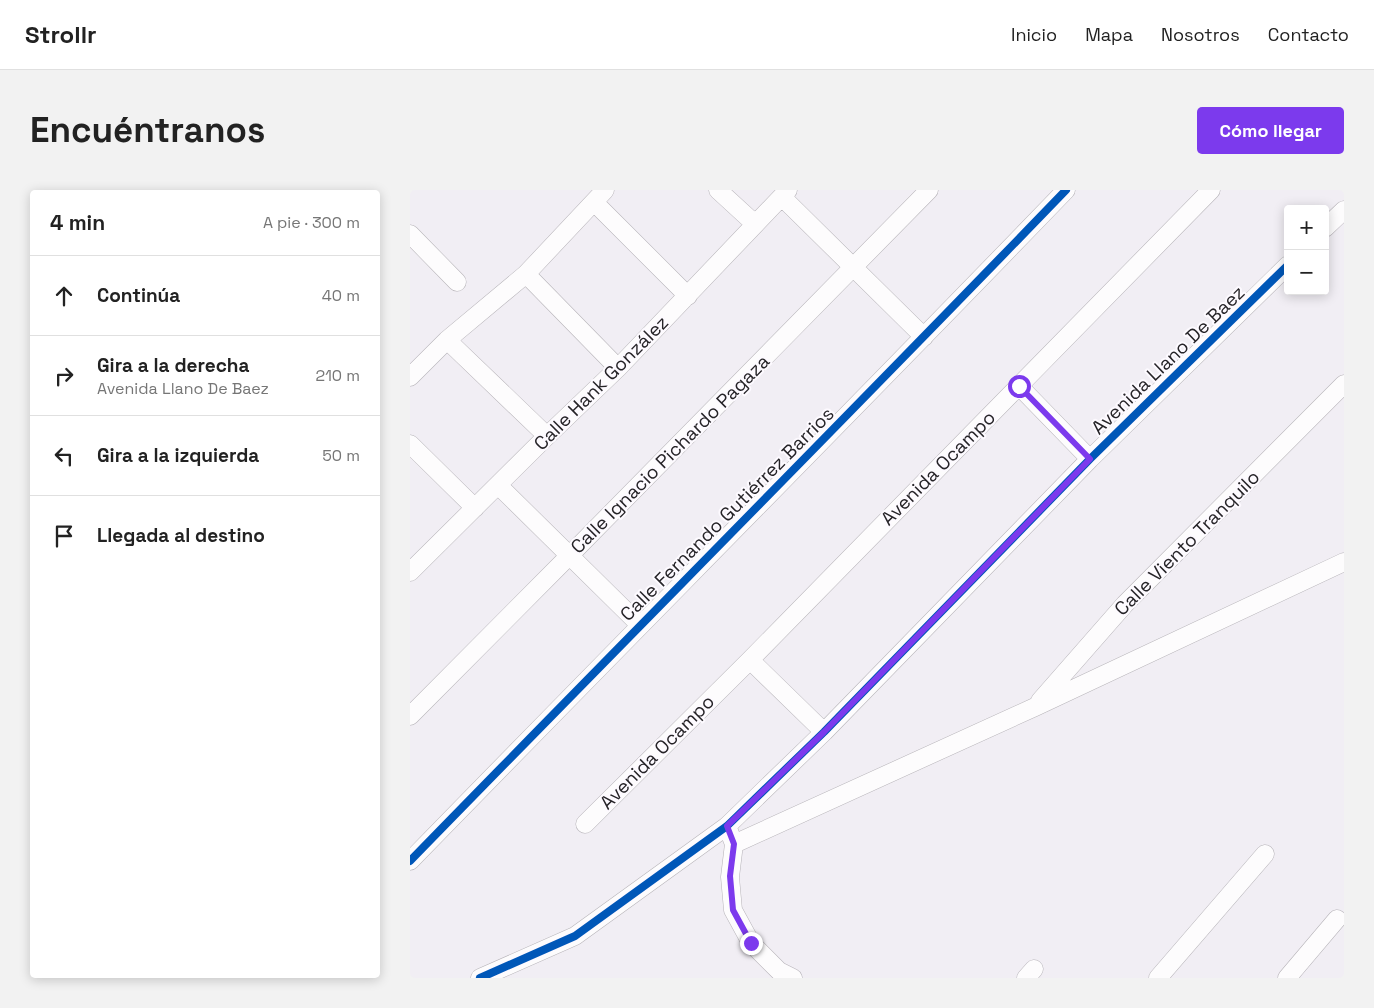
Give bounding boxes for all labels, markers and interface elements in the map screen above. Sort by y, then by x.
text: Strollr [25,19,97,50]
text: Inicio [1011,23,1057,46]
text: Mapa [1085,23,1133,46]
text: Nosotros [1161,23,1240,46]
text: Contacto [1268,23,1349,46]
button: Cómo llegar [1197,107,1344,154]
text: Encuéntranos [30,108,265,152]
map controls [1284,205,1329,295]
button: + [1284,205,1329,250]
text: 4 min [50,209,105,236]
text: A pie · 300 m [263,212,360,233]
button: − [1284,250,1329,295]
street label: Avenida Llano De Baez [1086,280,1250,440]
icon: ahead [50,282,78,310]
text: Continúa [97,283,180,308]
text: 40 m [322,285,360,306]
street label: Calle Hank González [528,310,674,456]
street label: Calle Ignacio Pichardo Pagaza [565,349,775,559]
text: Gira a la derecha [97,353,249,378]
icon: right [50,362,78,390]
text: 210 m [316,365,360,386]
route start [1008,375,1031,398]
text: Avenida Llano De Baez [97,378,269,399]
street label: Calle Fernando Gutiérrez Barrios [615,402,839,626]
street label: Avenida Ocampo [875,405,1001,531]
icon: left [50,442,78,470]
text: Gira a la izquierda [97,443,259,468]
text: 50 m [322,445,360,466]
street label: Calle Viento Tranquilo [1109,465,1265,621]
icon: arrive [50,522,78,550]
text: Llegada al destino [97,523,265,548]
street label: Avenida Ocampo [594,689,720,815]
route end [740,932,763,955]

